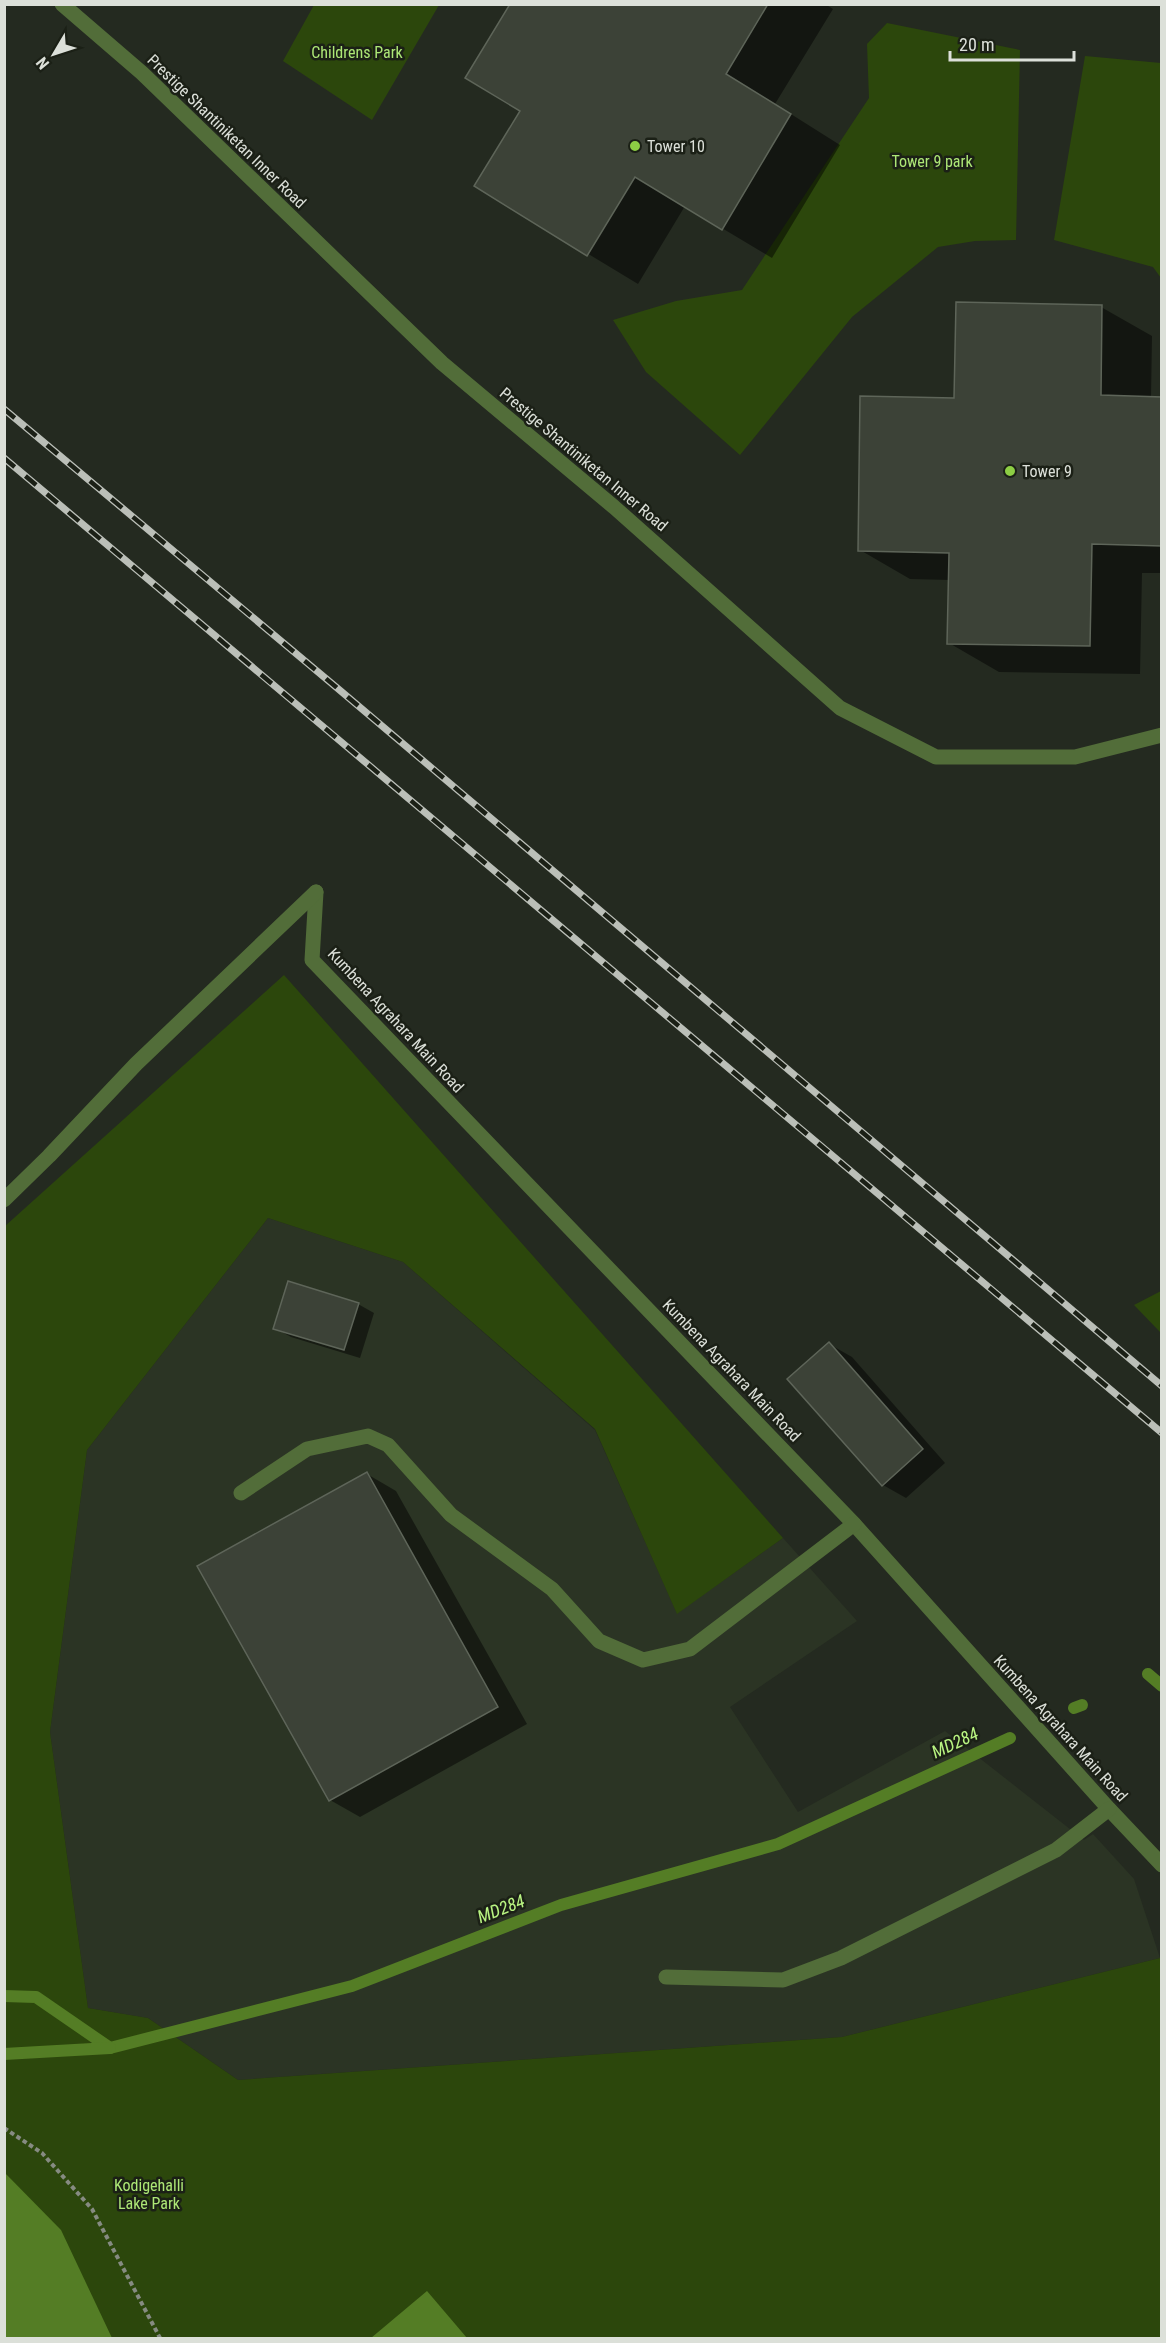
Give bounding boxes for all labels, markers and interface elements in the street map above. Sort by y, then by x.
north arrow [24,24,84,84]
scale bar [950,24,1074,62]
text: 20 m [959,34,994,55]
park label: Childrens Park [311,43,404,62]
street label: Prestige Shantiniketan Inner Road [143,50,310,212]
text: N [32,53,53,73]
place label: Tower 10 [647,137,705,156]
marker: Tower 10 [628,139,642,153]
park label: Tower 9 park [891,152,973,171]
street label: Prestige Shantiniketan Inner Road [496,384,671,535]
place label: Tower 9 [1022,462,1072,481]
marker: Tower 9 [1003,464,1017,478]
street label: Kumbena Agrahara Main Road [324,944,468,1096]
street label: Kumbena Agrahara Main Road [659,1295,805,1445]
street label: Kumbena Agrahara Main Road [990,1651,1131,1805]
water label: MD284 [928,1723,982,1762]
water label: MD284 [474,1890,528,1927]
park label: Kodigehalli Lake Park [114,2176,184,2213]

